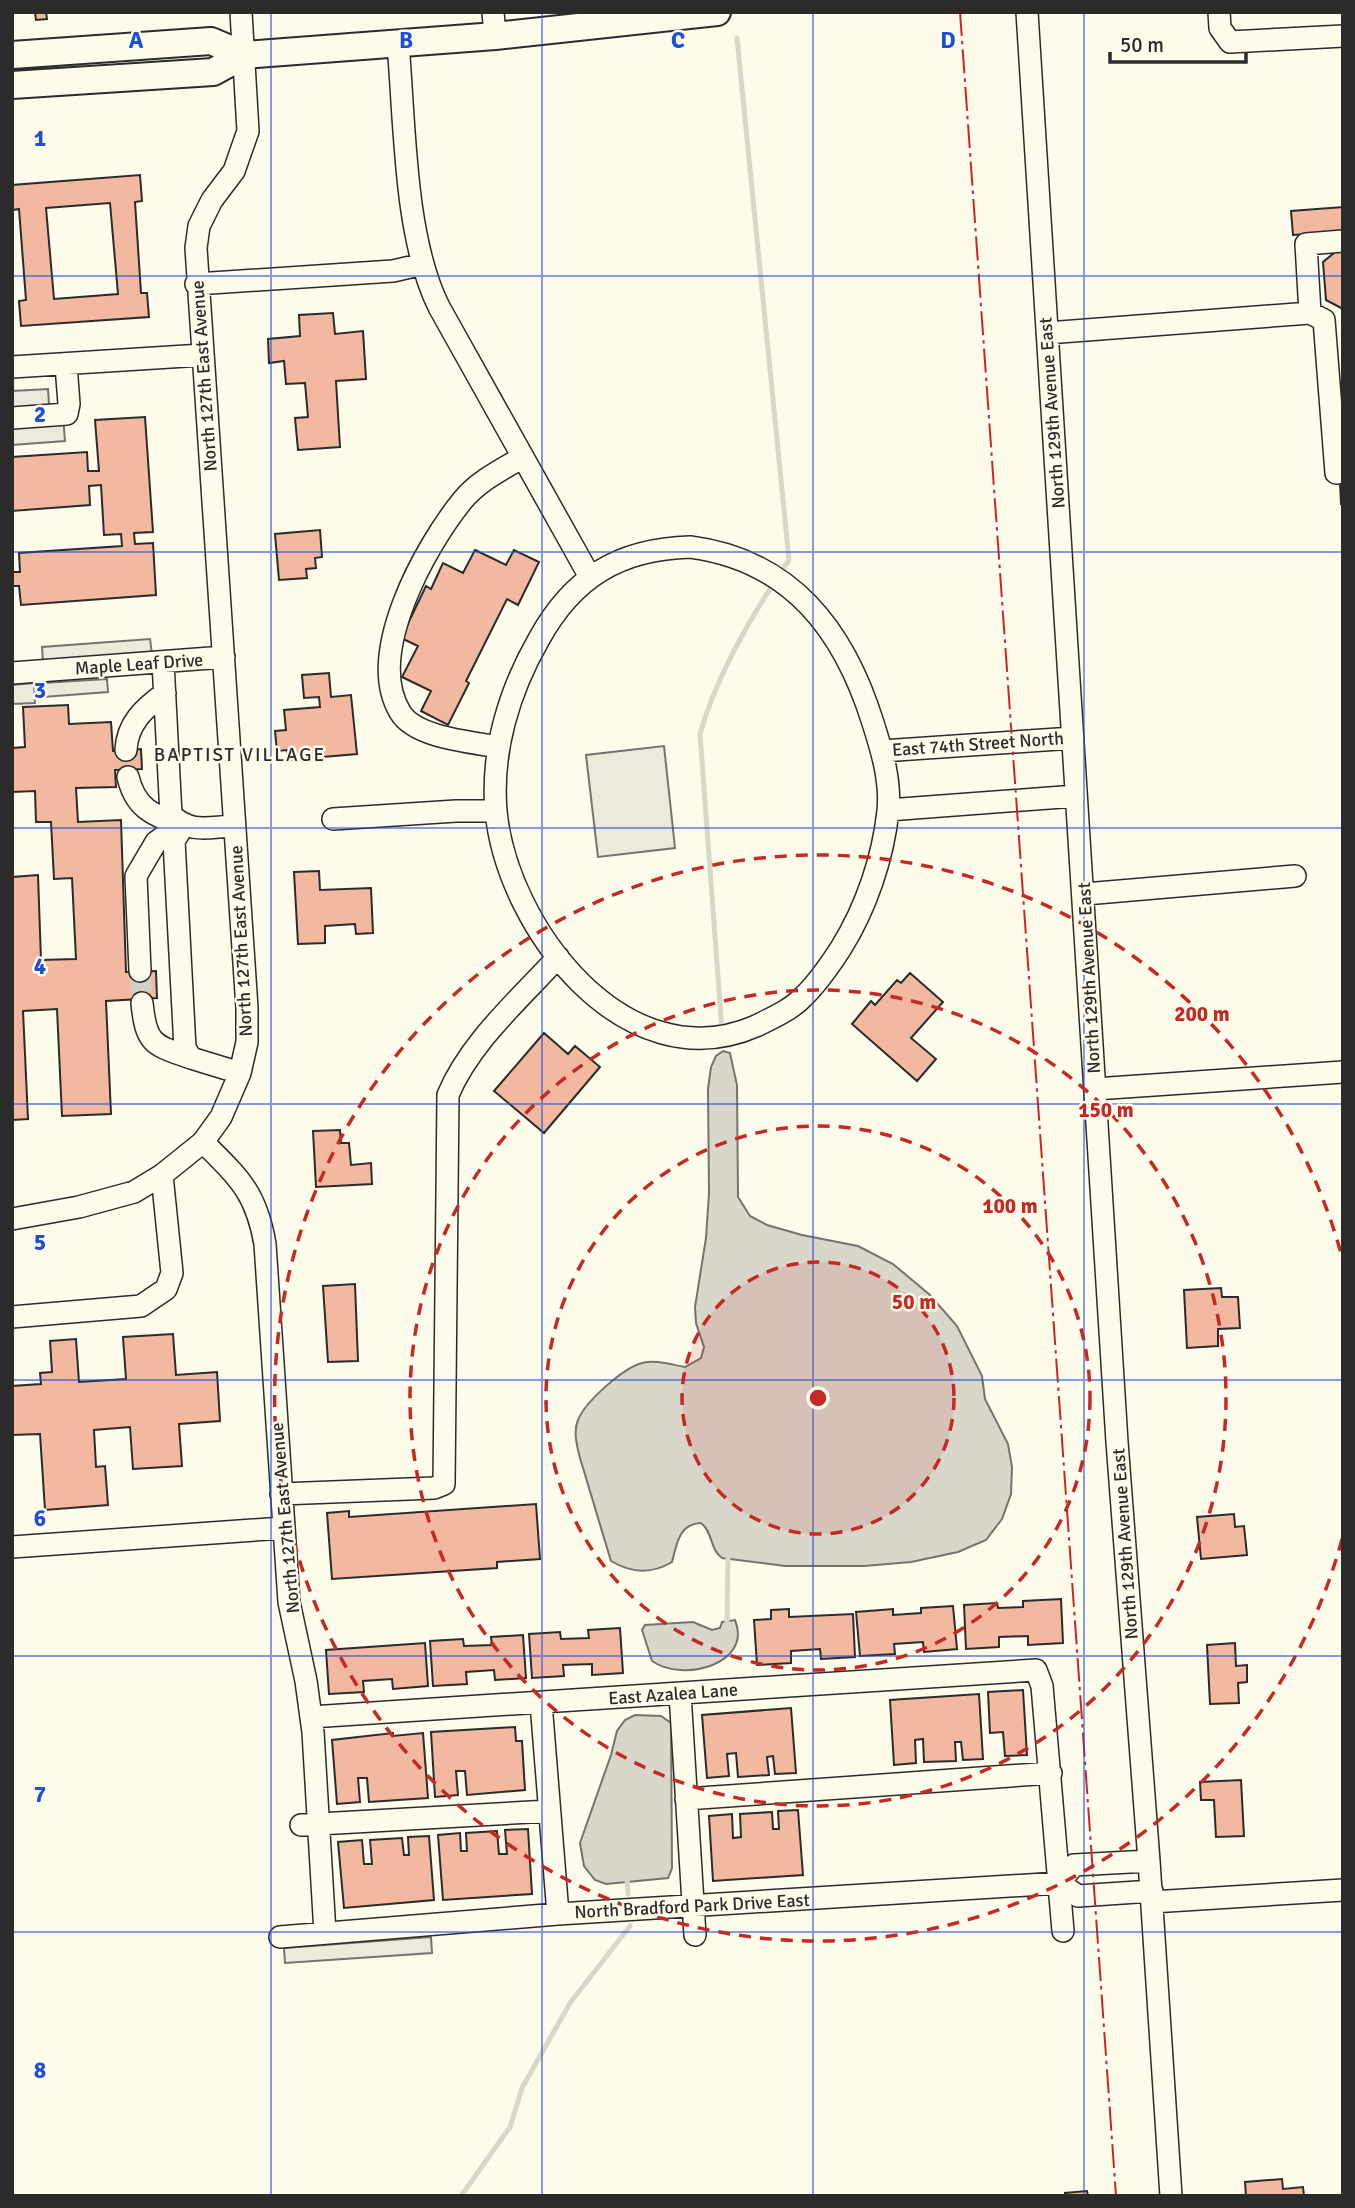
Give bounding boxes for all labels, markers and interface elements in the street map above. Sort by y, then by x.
scale bar [1110,21,1246,65]
text: A [129,26,144,55]
text: B [399,26,413,55]
text: C [671,26,685,55]
text: D [940,26,956,55]
text: 50 m [1120,32,1164,58]
text: 1 [34,124,46,153]
street label: North 127th East Avenue [186,280,222,472]
street label: North 129th Avenue East [1034,317,1070,509]
text: 2 [34,400,46,429]
street label: Maple Leaf Drive [74,649,204,679]
text: 3 [34,676,46,705]
street label: East 74th Street North [891,727,1065,761]
district label: BAPTIST VILLAGE [154,743,326,767]
street label: North 127th East Avenue [225,845,257,1037]
street label: North 129th Avenue East [1073,882,1105,1074]
text: 4 [34,952,46,981]
text: 200 m [1174,1001,1230,1027]
text: 150 m [1078,1097,1134,1123]
text: 100 m [982,1193,1038,1219]
text: 5 [34,1228,46,1257]
text: 50 m [892,1289,936,1315]
centre of rings [806,1386,830,1410]
street label: North 127th East Avenue [266,1422,304,1614]
street label: North 129th Avenue East [1107,1448,1143,1640]
text: 6 [34,1504,46,1533]
street label: East Azalea Lane [607,1678,739,1710]
text: 7 [34,1780,46,1809]
street label: North Bradford Park Drive East [574,1889,810,1923]
text: 8 [34,2056,46,2085]

